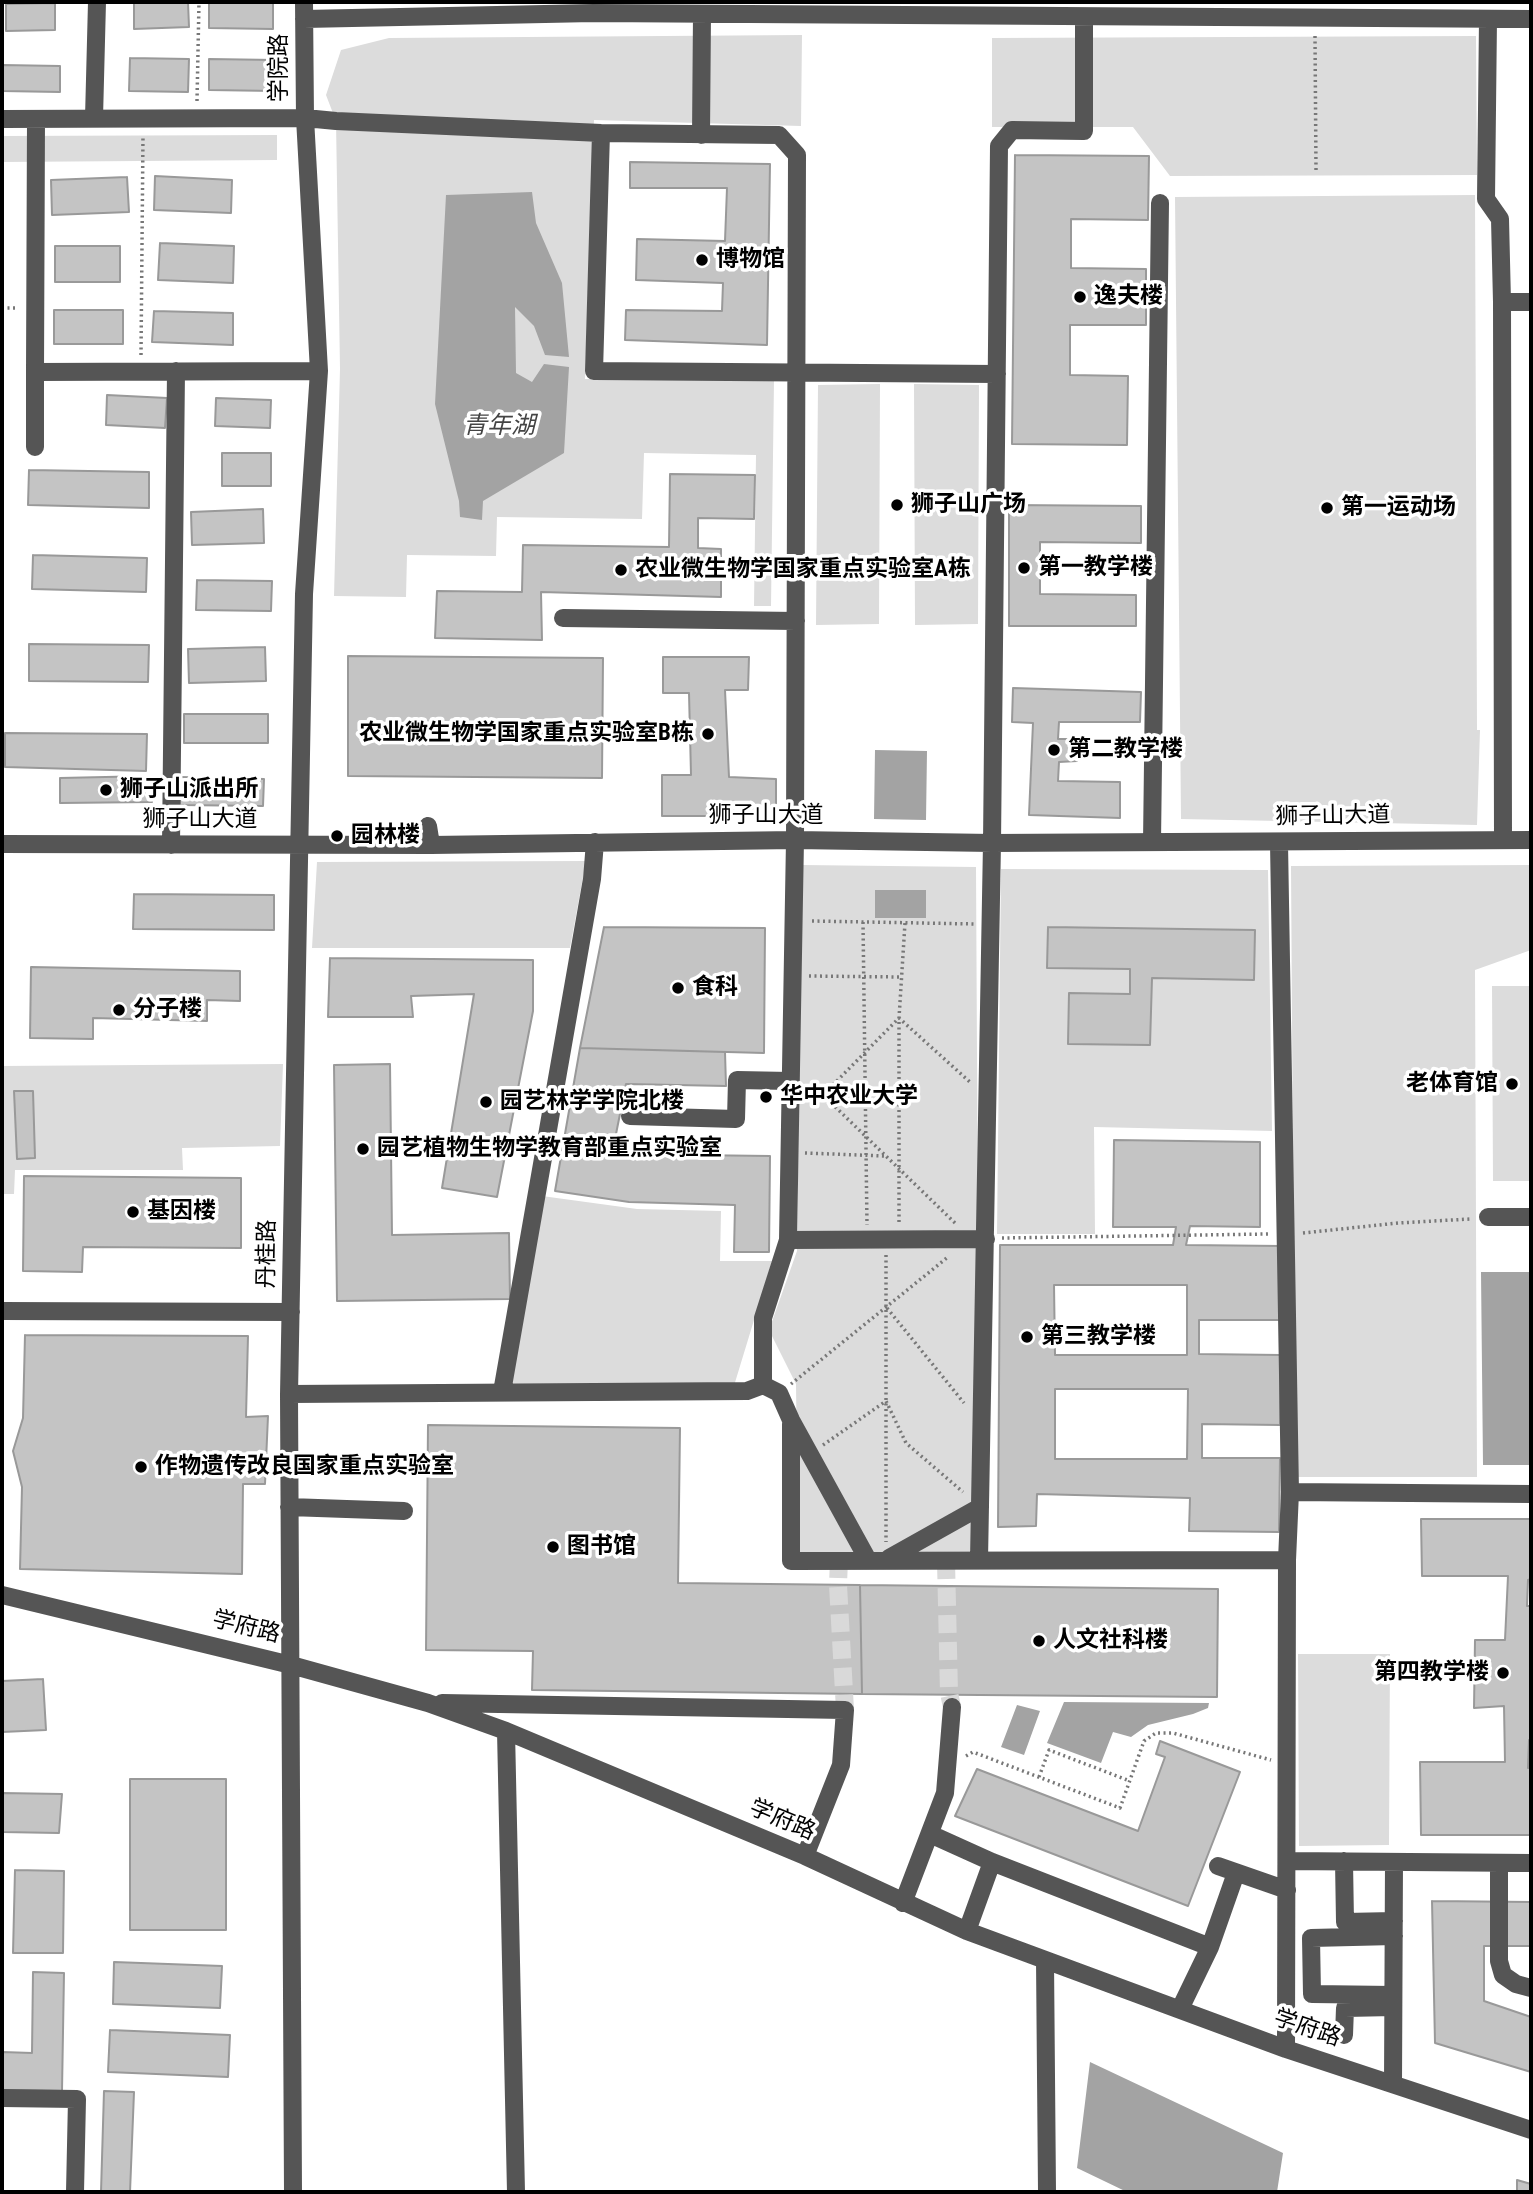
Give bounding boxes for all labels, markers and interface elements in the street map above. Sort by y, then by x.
street label: 学院路 [266,34,294,102]
place label: 博物馆 [716,246,785,274]
marker: 博物馆 [694,252,710,268]
place label: 逸夫楼 [1094,283,1163,311]
marker: 逸夫楼 [1072,289,1088,305]
water label: 青年湖 [463,413,535,441]
place label: 狮子山广场 [911,491,1026,519]
place label: 第一运动场 [1341,494,1456,522]
marker: 狮子山广场 [889,497,905,513]
marker: 第一运动场 [1319,500,1335,516]
place label: 第一教学楼 [1038,554,1153,582]
place label: 农业微生物学国家重点实验室A栋 [635,556,971,584]
marker: 第一教学楼 [1016,560,1032,576]
marker: 农业微生物学国家重点实验室A栋 [613,562,629,578]
place label: 农业微生物学国家重点实验室B栋 [359,720,694,748]
marker: 农业微生物学国家重点实验室B栋 [700,726,716,742]
place label: 第二教学楼 [1068,736,1183,764]
marker: 第二教学楼 [1046,742,1062,758]
place label: 狮子山派出所 [120,776,258,804]
marker: 狮子山派出所 [98,782,114,798]
street label: 狮子山大道 [709,802,823,830]
street label: 狮子山大道 [1275,802,1391,832]
street label: 狮子山大道 [143,806,257,834]
place label: 园林楼 [351,822,420,850]
marker: 园林楼 [329,828,345,844]
place label: 食科 [692,974,738,1002]
marker: 食科 [670,980,686,996]
place label: 分子楼 [133,996,202,1024]
marker: 分子楼 [111,1002,127,1018]
place label: 老体育馆 [1406,1070,1498,1098]
marker: 老体育馆 [1504,1076,1520,1092]
place label: 华中农业大学 [780,1083,918,1111]
place label: 园艺林学学院北楼 [500,1088,684,1116]
marker: 华中农业大学 [758,1089,774,1105]
marker: 园艺林学学院北楼 [478,1094,494,1110]
place label: 园艺植物生物学教育部重点实验室 [377,1135,722,1163]
marker: 园艺植物生物学教育部重点实验室 [355,1141,371,1157]
place label: 基因楼 [147,1198,216,1226]
marker: 基因楼 [125,1204,141,1220]
street label: 丹桂路 [254,1219,282,1289]
place label: 第三教学楼 [1041,1323,1156,1351]
marker: 第三教学楼 [1019,1329,1035,1345]
place label: 作物遗传改良国家重点实验室 [155,1453,454,1481]
marker: 作物遗传改良国家重点实验室 [133,1459,149,1475]
place label: 图书馆 [567,1533,636,1561]
marker: 图书馆 [545,1539,561,1555]
street label: 学府路 [209,1606,283,1650]
place label: 人文社科楼 [1053,1627,1168,1655]
marker: 人文社科楼 [1031,1633,1047,1649]
place label: 第四教学楼 [1374,1659,1489,1687]
marker: 第四教学楼 [1495,1665,1511,1681]
street label: 学府路 [745,1795,819,1847]
street label: 学府路 [1270,2005,1344,2053]

